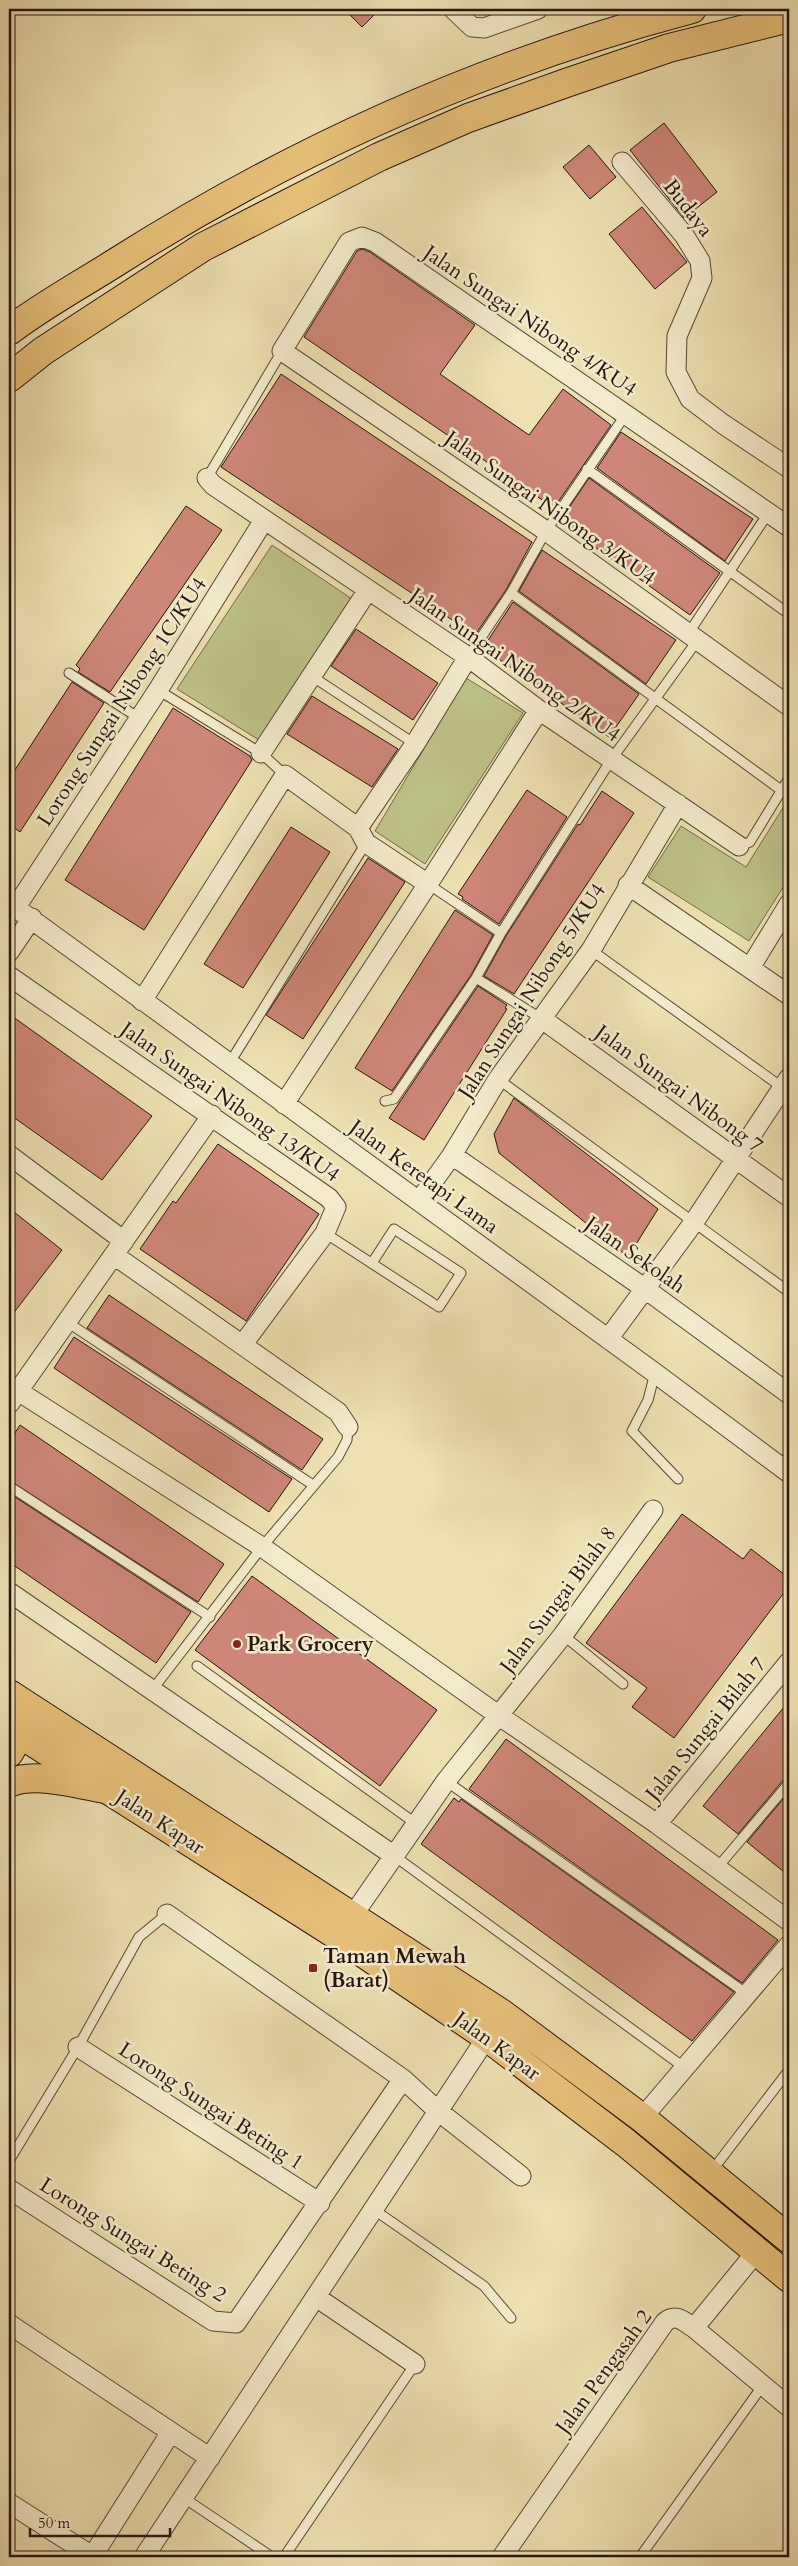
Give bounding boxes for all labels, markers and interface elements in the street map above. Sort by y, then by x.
street label: Budaya [656,173,720,243]
street label: Jalan Sungai Nibong 4/KU4 [415,237,643,403]
street label: Jalan Sungai Nibong 3/KU4 [436,422,661,592]
street label: Lorong Sungai Nibong 1C/KU4 [30,572,214,832]
street label: Jalan Sungai Nibong 2/KU4 [401,579,626,749]
street label: Jalan Sungai Nibong 5/KU4 [450,877,613,1107]
street label: Jalan Sungai Nibong 13/KU4 [112,1013,346,1189]
street label: Jalan Sungai Nibong 7 [587,1016,769,1160]
street label: Jalan Keretapi Lama [341,1111,504,1241]
street label: Jalan Sekolah [576,1208,692,1301]
street label: Jalan Sungai Bilah 8 [491,1521,623,1682]
place label: Park Grocery [247,1630,374,1659]
marker: Park Grocery [231,1638,243,1650]
street label: Jalan Sungai Bilah 7 [637,1651,773,1809]
street label: Jalan Kapar [107,1781,210,1862]
place label: Taman Mewah (Barat) [323,1942,466,1995]
marker: Taman Mewah (Barat) [307,1962,319,1974]
street label: Jalan Kapar [445,2003,547,2088]
street label: Lorong Sungai Beting 1 [113,2035,309,2177]
street label: Lorong Sungai Beting 2 [34,2171,232,2309]
street label: Jalan Pengasah 2 [547,2304,659,2442]
scale bar [30,2506,170,2538]
text: 50 m [38,2513,70,2533]

